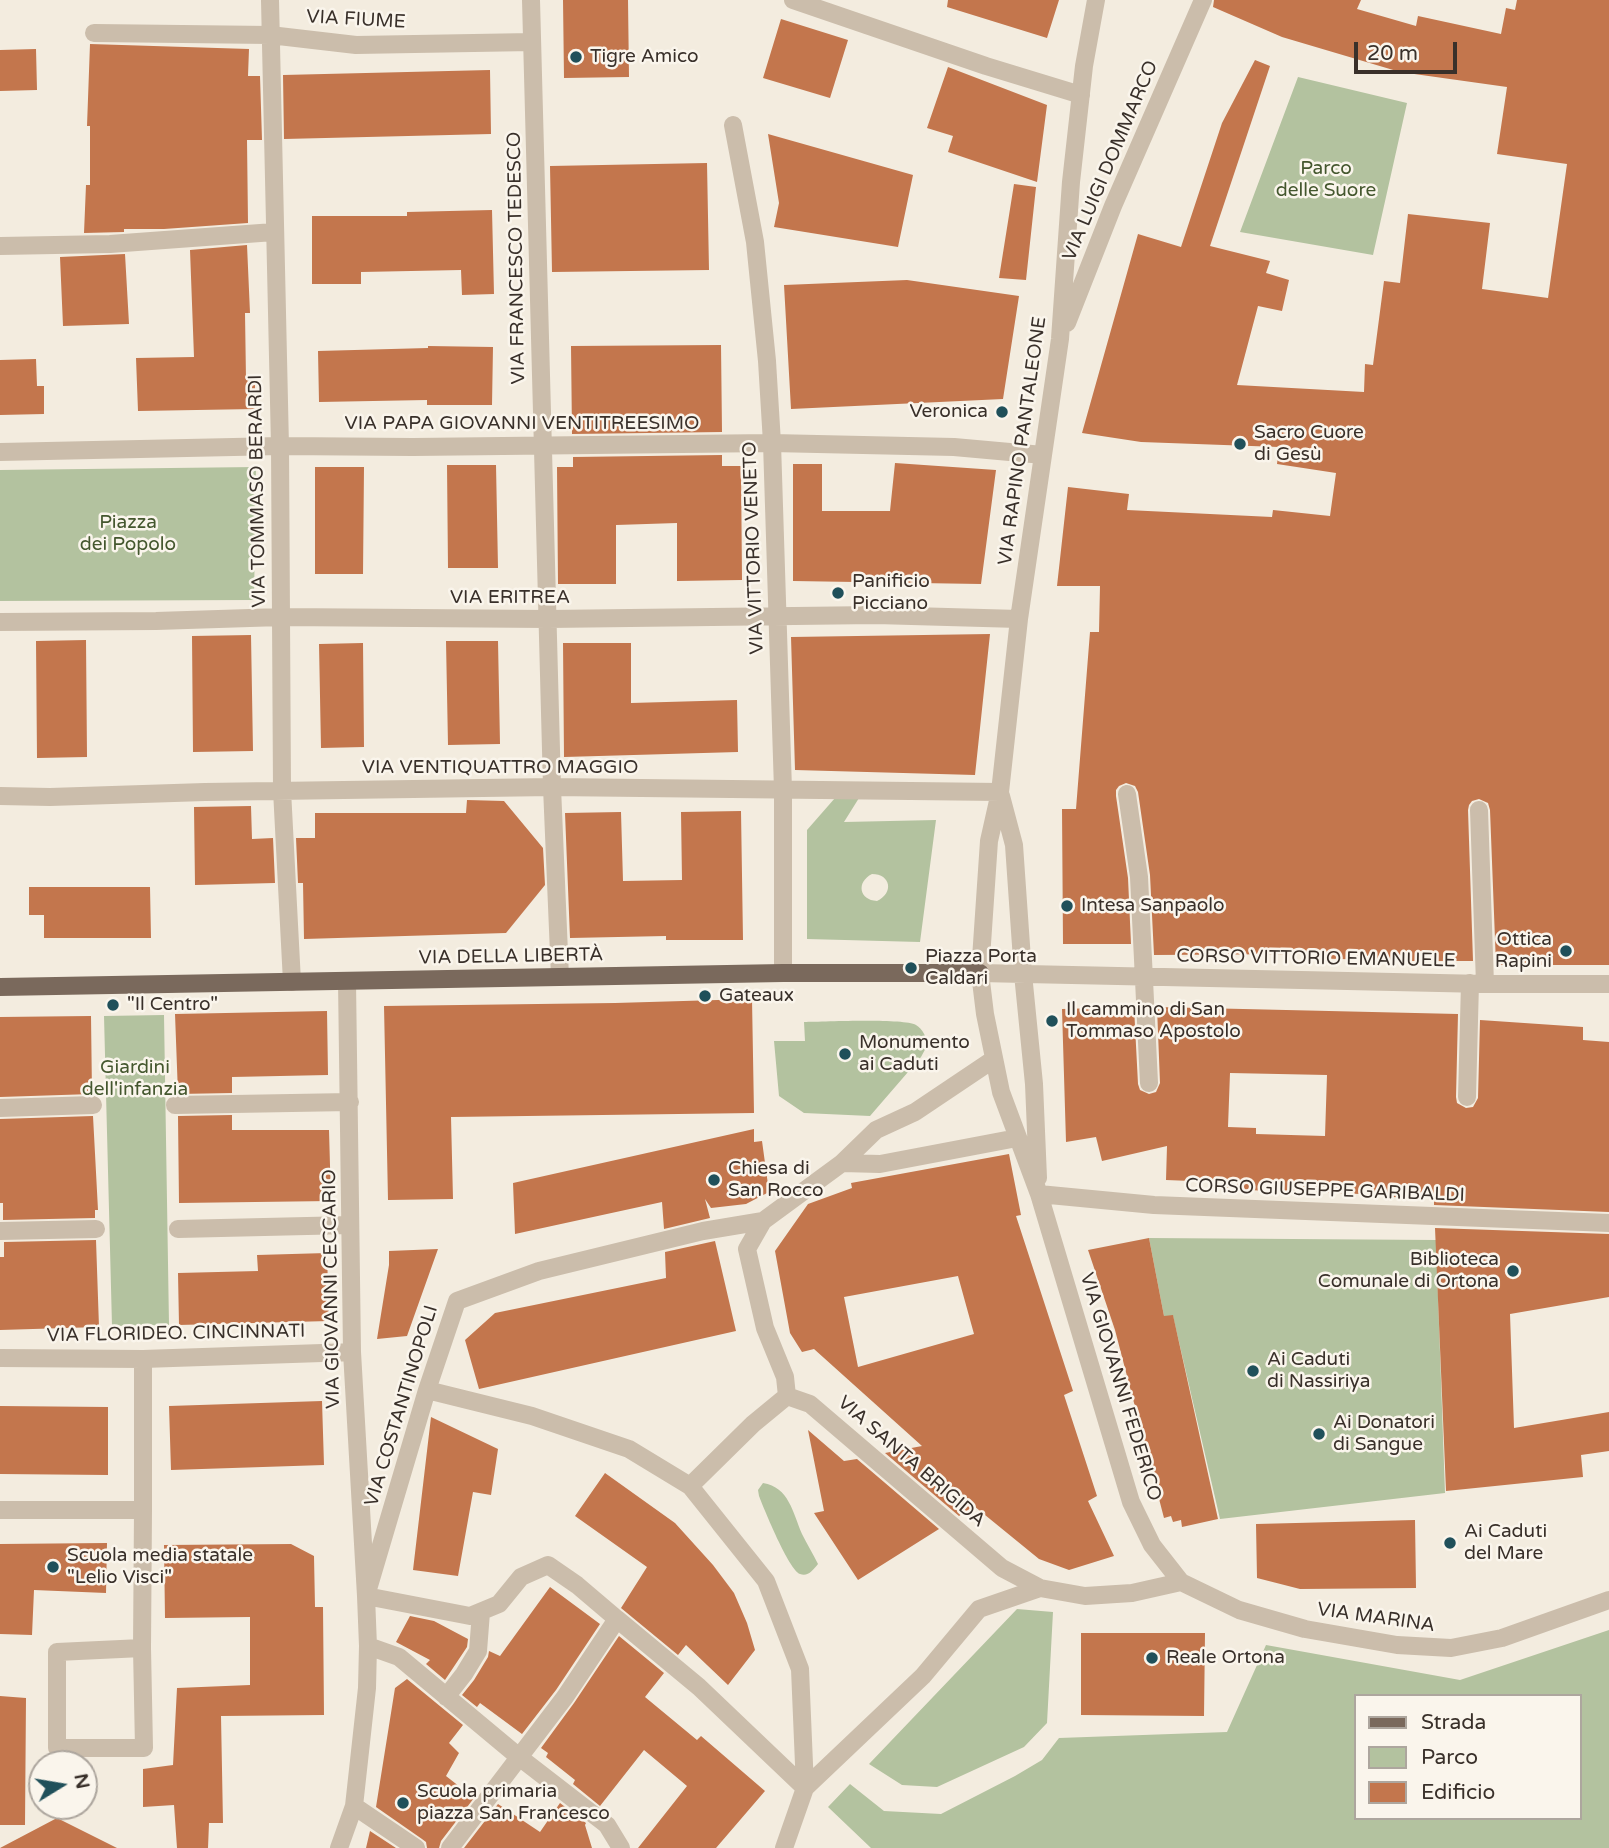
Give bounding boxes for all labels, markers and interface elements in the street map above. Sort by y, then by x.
street label: VIA FIUME [306,6,406,34]
scale bar [1357,28,1460,72]
text: 20 m [1367,41,1418,66]
place label: Tigre Amico [590,46,699,68]
marker: Tigre Amico [568,49,584,65]
street label: VIA LUIGI DOMMARCO [1058,58,1164,264]
street label: VIA FRANCESCO TEDESCO [503,132,531,384]
park label: Parco delle Suore [1276,158,1376,202]
street label: VIA RAPINO PANTALEONE [994,315,1052,567]
street label: VIA TOMMASO BERARDI [245,374,271,608]
place label: Veronica [909,401,988,423]
marker: Veronica [994,404,1010,420]
street label: VIA PAPA GIOVANNI VENTITREESIMO [344,413,700,435]
place label: Sacro Cuore di Gesù [1254,422,1364,466]
marker: Sacro Cuore di Gesù [1232,436,1248,452]
street label: VIA VITTORIO VENETO [739,441,769,655]
park label: Piazza dei Popolo [80,512,176,556]
place label: Panificio Picciano [852,571,930,615]
marker: Panificio Picciano [830,585,846,601]
street label: VIA ERITREA [450,587,570,609]
street label: VIA VENTIQUATTRO MAGGIO [362,757,638,779]
place label: Intesa Sanpaolo [1081,895,1225,917]
marker: Intesa Sanpaolo [1059,898,1075,914]
place label: Ottica Rapini [1495,929,1552,973]
marker: Ottica Rapini [1558,943,1574,959]
street label: VIA DELLA LIBERTÀ [419,944,603,970]
street label: CORSO VITTORIO EMANUELE [1176,945,1456,973]
place label: Piazza Porta Caldari [925,946,1037,990]
marker: Piazza Porta Caldari [903,960,919,976]
place label: Gateaux [719,985,794,1007]
marker: Gateaux [697,988,713,1004]
place label: "Il Centro" [127,994,218,1016]
marker: "Il Centro" [105,997,121,1013]
place label: Il cammino di San Tommaso Apostolo [1066,999,1241,1043]
marker: Il cammino di San Tommaso Apostolo [1044,1013,1060,1029]
place label: Monumento ai Caduti [859,1032,970,1076]
marker: Monumento ai Caduti [837,1046,853,1062]
park label: Giardini dell'infanzia [82,1057,188,1101]
place label: Chiesa di San Rocco [728,1158,824,1202]
street label: VIA GIOVANNI CECCARIO [319,1169,345,1409]
marker: Chiesa di San Rocco [706,1172,722,1188]
street label: CORSO GIUSEPPE GARIBALDI [1185,1175,1465,1207]
place label: Biblioteca Comunale di Ortona [1318,1249,1499,1293]
marker: Biblioteca Comunale di Ortona [1505,1263,1521,1279]
street label: VIA GIOVANNI FEDERICO [1074,1270,1166,1504]
street label: VIA COSTANTINOPOLI [361,1303,443,1509]
street label: VIA FLORIDEO. CINCINNATI [46,1320,306,1348]
place label: Ai Caduti di Nassiriya [1267,1349,1370,1393]
marker: Ai Caduti di Nassiriya [1245,1363,1261,1379]
street label: VIA SANTA BRIGIDA [832,1392,990,1532]
place label: Ai Donatori di Sangue [1333,1412,1435,1456]
marker: Ai Donatori di Sangue [1311,1426,1327,1442]
place label: Ai Caduti del Mare [1464,1521,1547,1565]
marker: Ai Caduti del Mare [1442,1535,1458,1551]
place label: Scuola media statale "Lelio Visci" [67,1545,253,1589]
marker: Scuola media statale "Lelio Visci" [45,1559,61,1575]
street label: VIA MARINA [1316,1598,1436,1638]
place label: Reale Ortona [1166,1647,1285,1669]
marker: Reale Ortona [1144,1650,1160,1666]
legend [1354,1694,1581,1820]
text: Strada [1421,1710,1486,1735]
text: Parco [1421,1745,1478,1770]
north arrow [28,1750,98,1820]
text: N [69,1772,94,1791]
text: Edificio [1421,1780,1495,1805]
place label: Scuola primaria piazza San Francesco [417,1781,610,1825]
marker: Scuola primaria piazza San Francesco [395,1795,411,1811]

